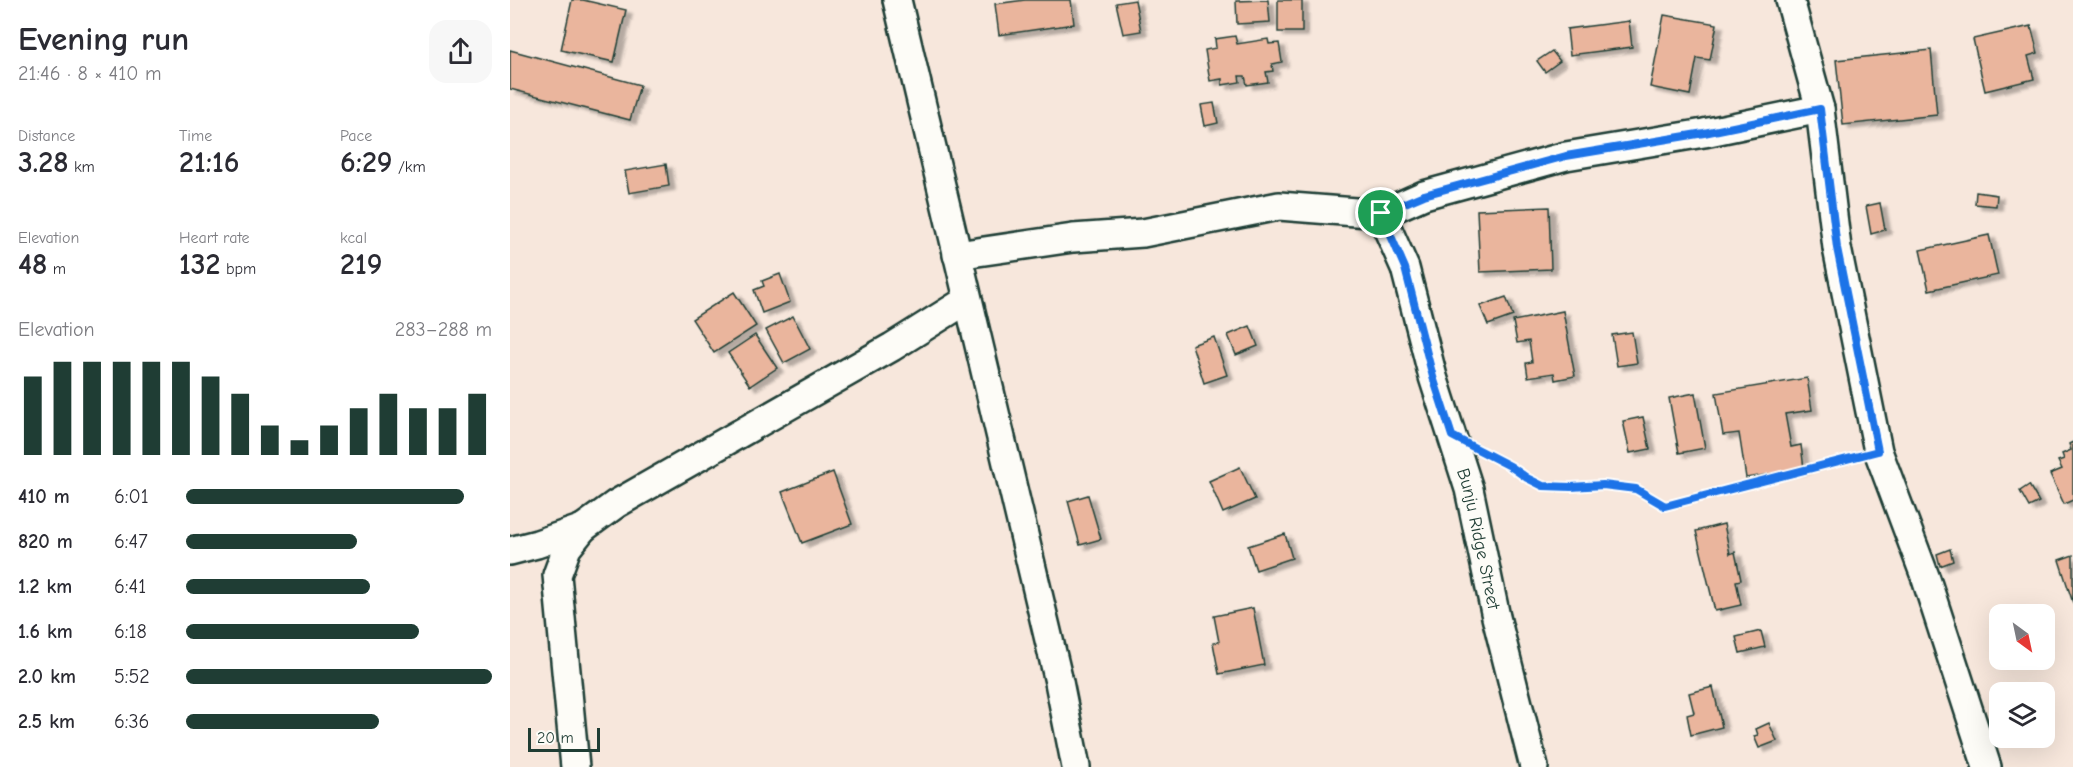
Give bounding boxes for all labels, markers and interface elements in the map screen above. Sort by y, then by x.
text: Evening run [18,20,189,58]
button: share [429,20,492,83]
text: 21:46 · 8 × 410 m [18,62,162,85]
text: Distance [18,127,75,145]
text: Time [179,127,212,145]
text: Pace [340,127,372,145]
text: 3.28 [18,145,69,180]
text: 21:16 [179,145,239,180]
text: 6:29 [340,145,393,180]
text: km [69,158,95,176]
text: /km [393,158,426,176]
pin [1355,187,1406,238]
icon: arrive [1364,196,1397,229]
text: Elevation [18,229,79,247]
text: Heart rate [179,229,250,247]
text: kcal [340,229,367,247]
text: 48 [18,247,47,282]
text: 132 [179,247,221,282]
text: 219 [340,247,382,282]
text: m [47,260,66,278]
text: bpm [221,260,256,278]
text: Elevation [18,318,95,341]
text: 283–288 m [395,318,492,341]
street label: Bunju Ridge Street [1452,466,1504,612]
text: 410 m [18,485,70,508]
text: 6:01 [114,485,149,508]
text: 820 m [18,530,73,553]
text: 6:47 [114,530,148,553]
text: 1.2 km [18,575,72,598]
text: 6:41 [114,575,146,598]
north arrow [1989,604,2055,670]
map controls [1989,604,2055,748]
text: 1.6 km [18,620,73,643]
text: 6:18 [114,620,147,643]
text: 2.0 km [18,665,76,688]
text: 5:52 [114,665,150,688]
button: layers [1989,682,2055,748]
text: 2.5 km [18,710,75,733]
text: 6:36 [114,710,149,733]
scale bar [528,725,600,752]
text: 20 m [537,729,574,747]

